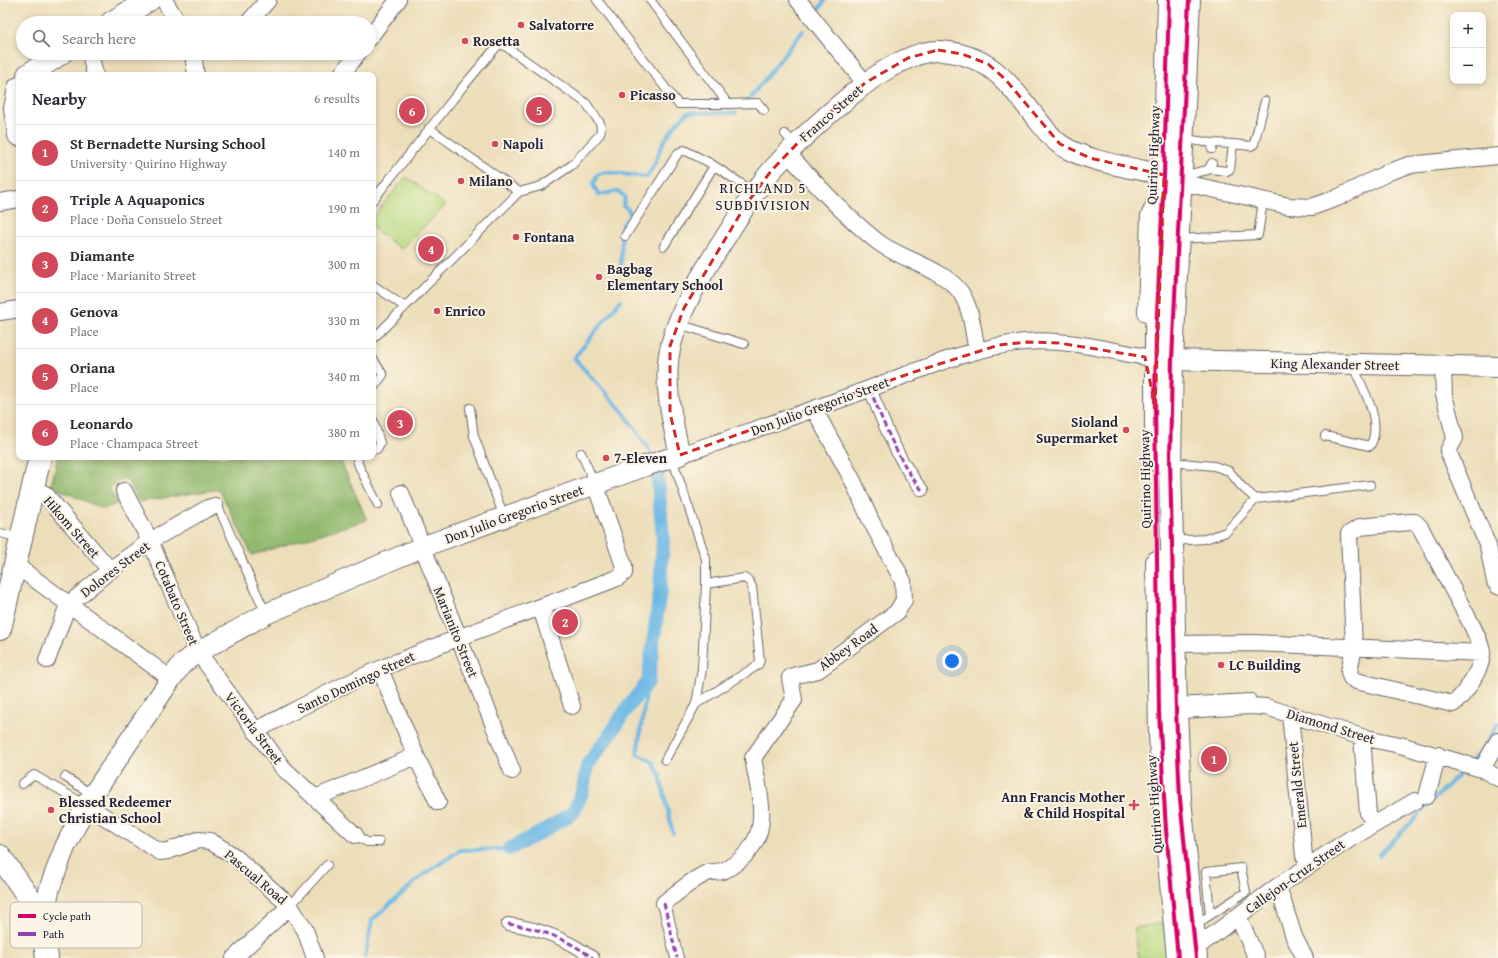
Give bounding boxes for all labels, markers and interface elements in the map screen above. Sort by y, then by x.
map controls [1450,12,1486,84]
button: + [1450,12,1486,48]
place label: Salvatorre [529,15,594,35]
search box [16,16,376,60]
marker: Salvatorre [516,20,526,30]
icon: search [30,27,52,49]
text: Search here [62,28,136,49]
place label: Rosetta [473,31,521,51]
marker: Rosetta [460,36,470,46]
button: − [1450,48,1486,84]
street label: Franco Street [795,80,867,146]
place label: Picasso [630,85,676,105]
text: Nearby [32,86,86,111]
text: 6 results [314,89,360,108]
marker: Picasso [617,90,627,100]
pin: 5 [526,95,552,125]
pin: 6 [399,96,425,126]
street label: Quirino Highway [1141,105,1165,205]
text: St Bernadette Nursing School [70,133,266,154]
place label: Napoli [503,134,544,154]
marker: Napoli [490,139,500,149]
text: 1 [42,143,48,162]
text: 140 m [328,143,360,162]
text: University · Quirino Highway [70,154,227,173]
place label: Milano [469,171,513,191]
marker: Milano [456,176,466,186]
district label: RICHLAND 5 SUBDIVISION [715,177,811,215]
text: Triple A Aquaponics [70,189,205,210]
text: 2 [42,199,48,218]
text: 190 m [328,199,360,218]
text: Place · Doña Consuelo Street [70,210,223,229]
place label: Fontana [524,227,575,247]
marker: Fontana [511,232,521,242]
pin: 4 [418,234,444,264]
text: Diamante [70,245,135,266]
text: 3 [42,255,48,274]
text: 300 m [328,255,360,274]
place label: Bagbag Elementary School [607,259,724,295]
text: Place · Marianito Street [70,266,196,285]
marker: Bagbag Elementary School [594,272,604,282]
text: Genova [70,301,118,322]
place label: Enrico [445,301,486,321]
marker: Enrico [432,306,442,316]
text: 4 [42,311,48,330]
text: 330 m [328,311,360,330]
text: Place [70,322,99,341]
street label: King Alexander Street [1270,353,1400,375]
text: Oriana [70,357,115,378]
text: 5 [42,367,48,386]
text: 340 m [328,367,360,386]
street label: Don Julio Gregorio Street [748,372,892,440]
text: Place [70,378,99,397]
pin: 3 [387,408,413,438]
place label: Sioland Supermarket [1036,412,1119,448]
text: Leonardo [70,413,133,434]
text: 6 [42,423,48,442]
text: 380 m [328,423,360,442]
marker: Sioland Supermarket [1121,425,1131,435]
street label: Quirino Highway [1134,429,1156,529]
text: Place · Champaca Street [70,434,198,453]
place label: 7-Eleven [614,448,668,468]
marker: 7-Eleven [601,453,611,463]
street label: Don Julio Gregorio Street [442,480,586,548]
street label: Hikom Street [39,491,105,563]
street label: Dolores Street [76,536,154,602]
street label: Cotabato Street [150,557,204,649]
street label: Marianito Street [429,583,483,681]
pin: 2 [552,607,578,637]
street label: Abbey Road [814,618,882,675]
street label: Santo Domingo Street [294,646,418,718]
your location [942,651,962,671]
place label: LC Building [1229,655,1301,675]
marker: LC Building [1216,660,1226,670]
street label: Victoria Street [220,688,288,768]
street label: Diamond Street [1284,703,1378,749]
street label: Emerald Street [1282,741,1312,829]
pin: 1 [1201,744,1227,774]
street label: Quirino Highway [1141,754,1167,854]
place label: Ann Francis Mother & Child Hospital [1001,787,1126,823]
place label: Blessed Redeemer Christian School [59,792,172,828]
marker: Ann Francis Mother & Child Hospital [1128,799,1140,811]
marker: Blessed Redeemer Christian School [46,805,56,815]
street label: Callejon-Cruz Street [1241,834,1349,918]
street label: Pascual Road [220,845,292,910]
legend [10,902,142,948]
text: Cycle path [43,908,92,924]
text: Path [43,926,65,942]

